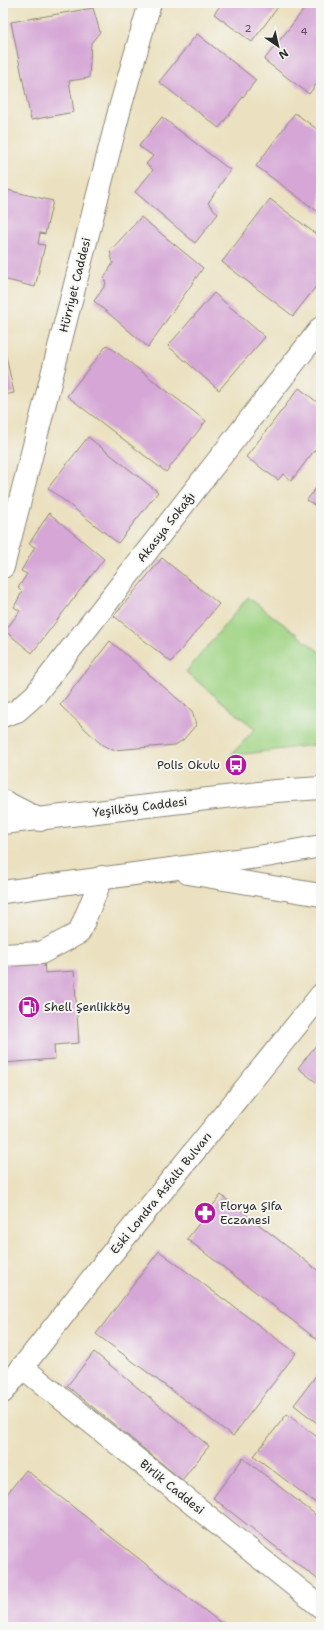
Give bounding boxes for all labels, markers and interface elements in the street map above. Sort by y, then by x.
house number: 2 [245,22,252,35]
house number: 4 [301,25,308,38]
north arrow [258,26,298,66]
text: N [275,45,291,63]
street label: Hürriyet Caddesi [55,236,95,334]
street label: Akasya Sokağı [134,489,198,565]
bus stop icon: Polis Okulu [223,752,249,778]
place label: Polis Okulu [157,757,220,773]
street label: Yeşilköy Caddesi [92,793,188,821]
fuel station icon: Shell Şenlikköy [16,994,42,1020]
place label: Shell Şenlikköy [44,999,130,1015]
street label: Eski Londra Asfaltı Bulvarı [107,1129,215,1257]
place label: Florya Şifa Eczanesi [220,1198,282,1228]
pharmacy icon: Florya Şifa Eczanesi [192,1200,218,1226]
street label: Birlik Caddesi [136,1456,208,1518]

